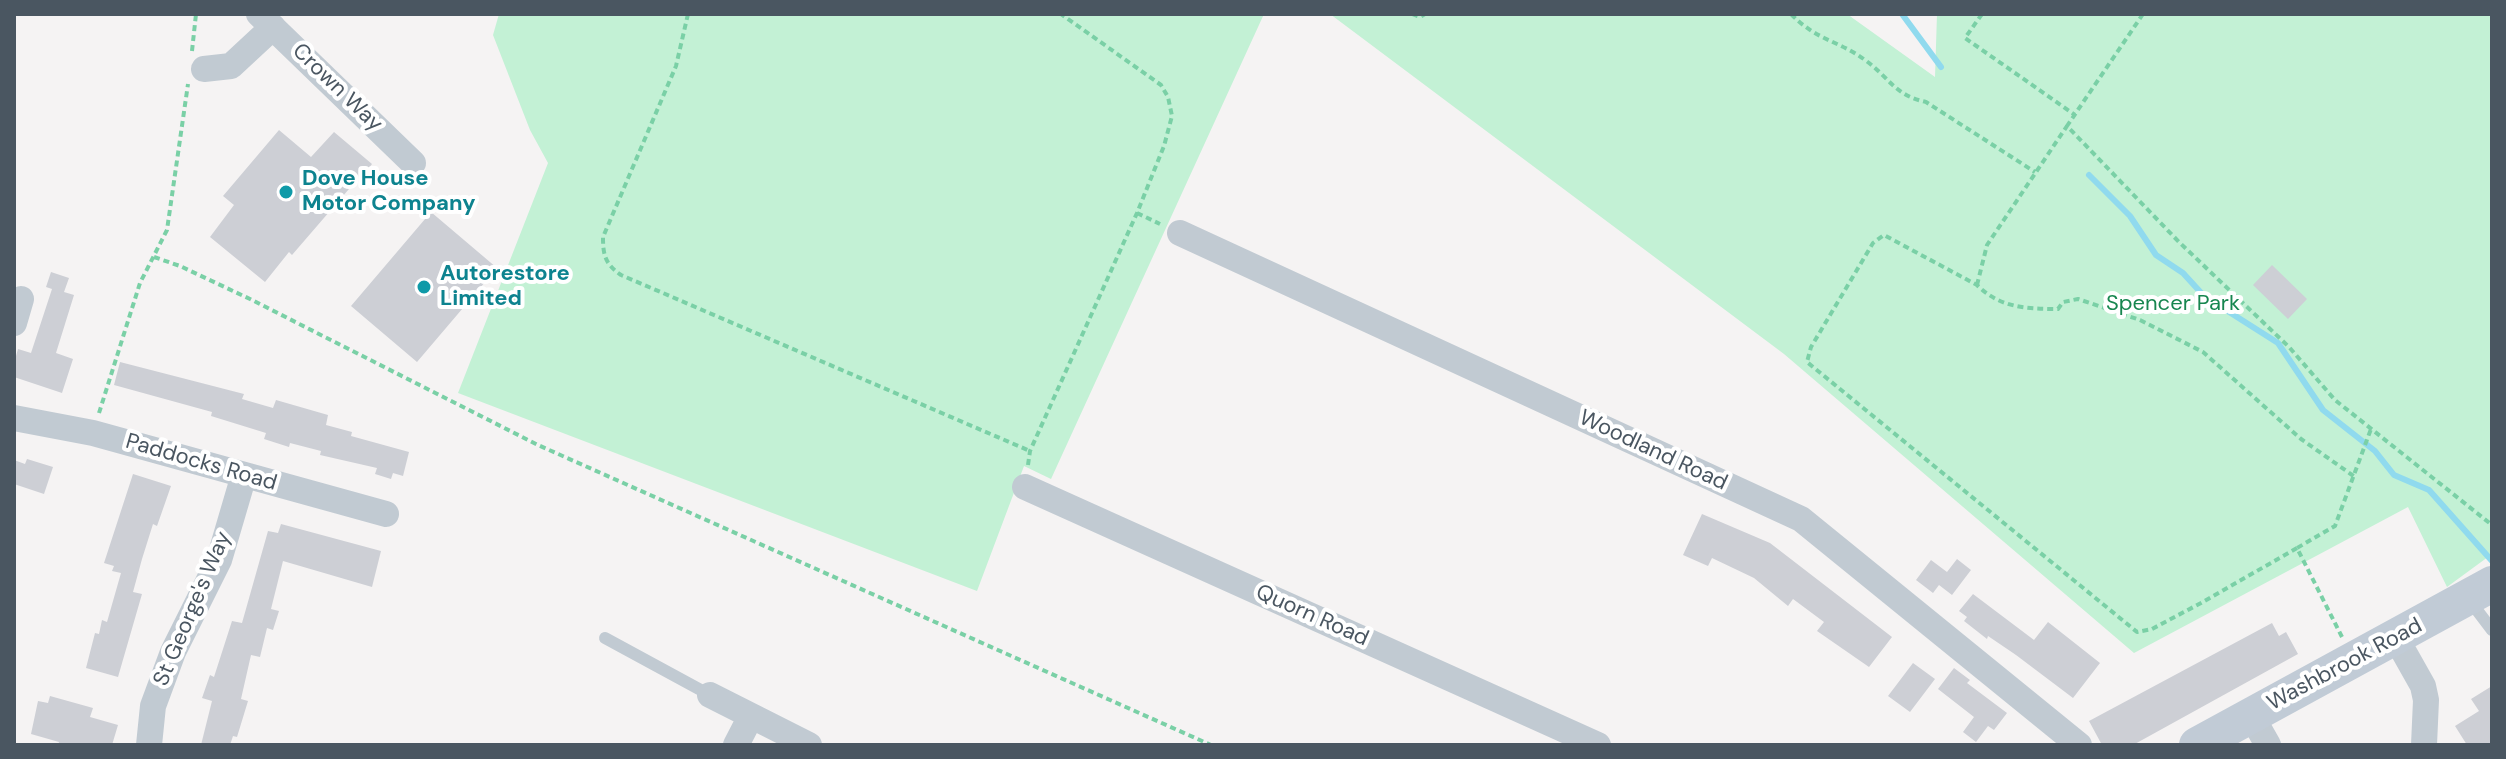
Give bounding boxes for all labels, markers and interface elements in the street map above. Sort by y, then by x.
street label: Crown Way [286,38,388,138]
place label: Dove House Motor Company [302,166,475,218]
marker: Dove House Motor Company [277,183,295,201]
place label: Autorestore Limited [440,261,570,312]
marker: Autorestore Limited [415,278,433,296]
park label: Spencer Park [2106,291,2240,317]
street label: Woodland Road [1575,405,1731,497]
street label: Paddocks Road [122,429,280,497]
street label: St George's Way [149,528,237,690]
street label: Quorn Road [1252,579,1372,653]
street label: Washbrook Road [2263,613,2427,717]

